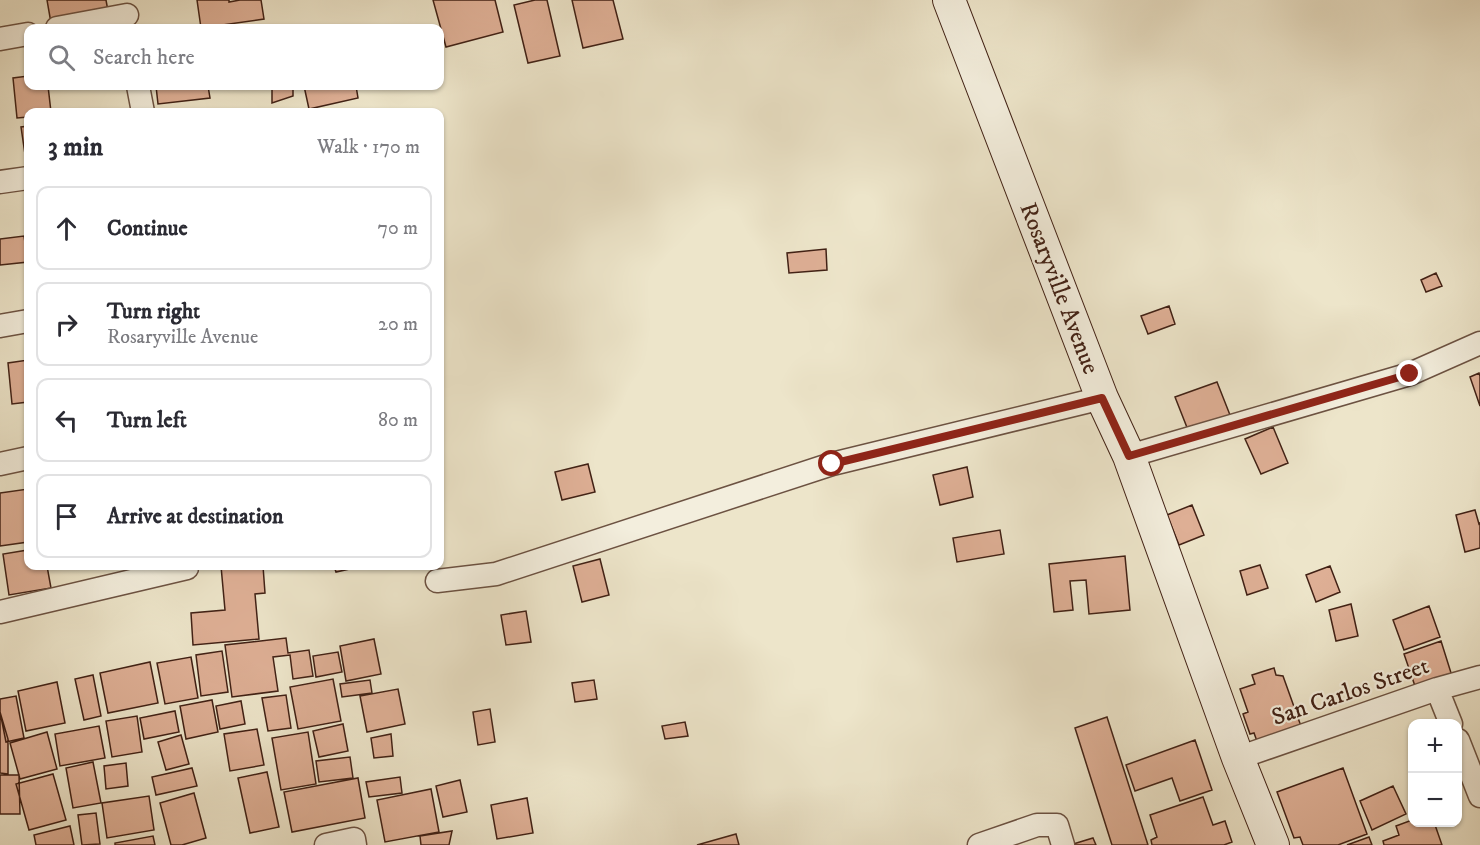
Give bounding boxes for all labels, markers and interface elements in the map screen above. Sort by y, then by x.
search box [24,24,444,90]
icon: search [45,41,78,74]
text: Search here [93,44,195,71]
text: 3 min [48,131,103,164]
text: Walk · 170 m [317,135,420,160]
street label: Rosaryville Avenue [1013,198,1106,378]
icon: ahead [50,212,83,245]
text: Continue [107,215,188,242]
text: 70 m [377,216,418,241]
text: Turn right [107,298,200,325]
icon: right [50,308,83,341]
text: 20 m [378,312,418,337]
text: Rosaryville Avenue [107,325,258,350]
route end [1396,360,1422,386]
icon: left [50,404,83,437]
text: Turn left [107,407,187,434]
text: 80 m [378,408,418,433]
route start [818,450,844,476]
icon: arrive [50,500,83,533]
text: Arrive at destination [107,503,284,530]
street label: San Carlos Street [1268,651,1433,733]
map controls [1408,719,1462,827]
button: + [1408,719,1462,773]
button: − [1408,773,1462,827]

